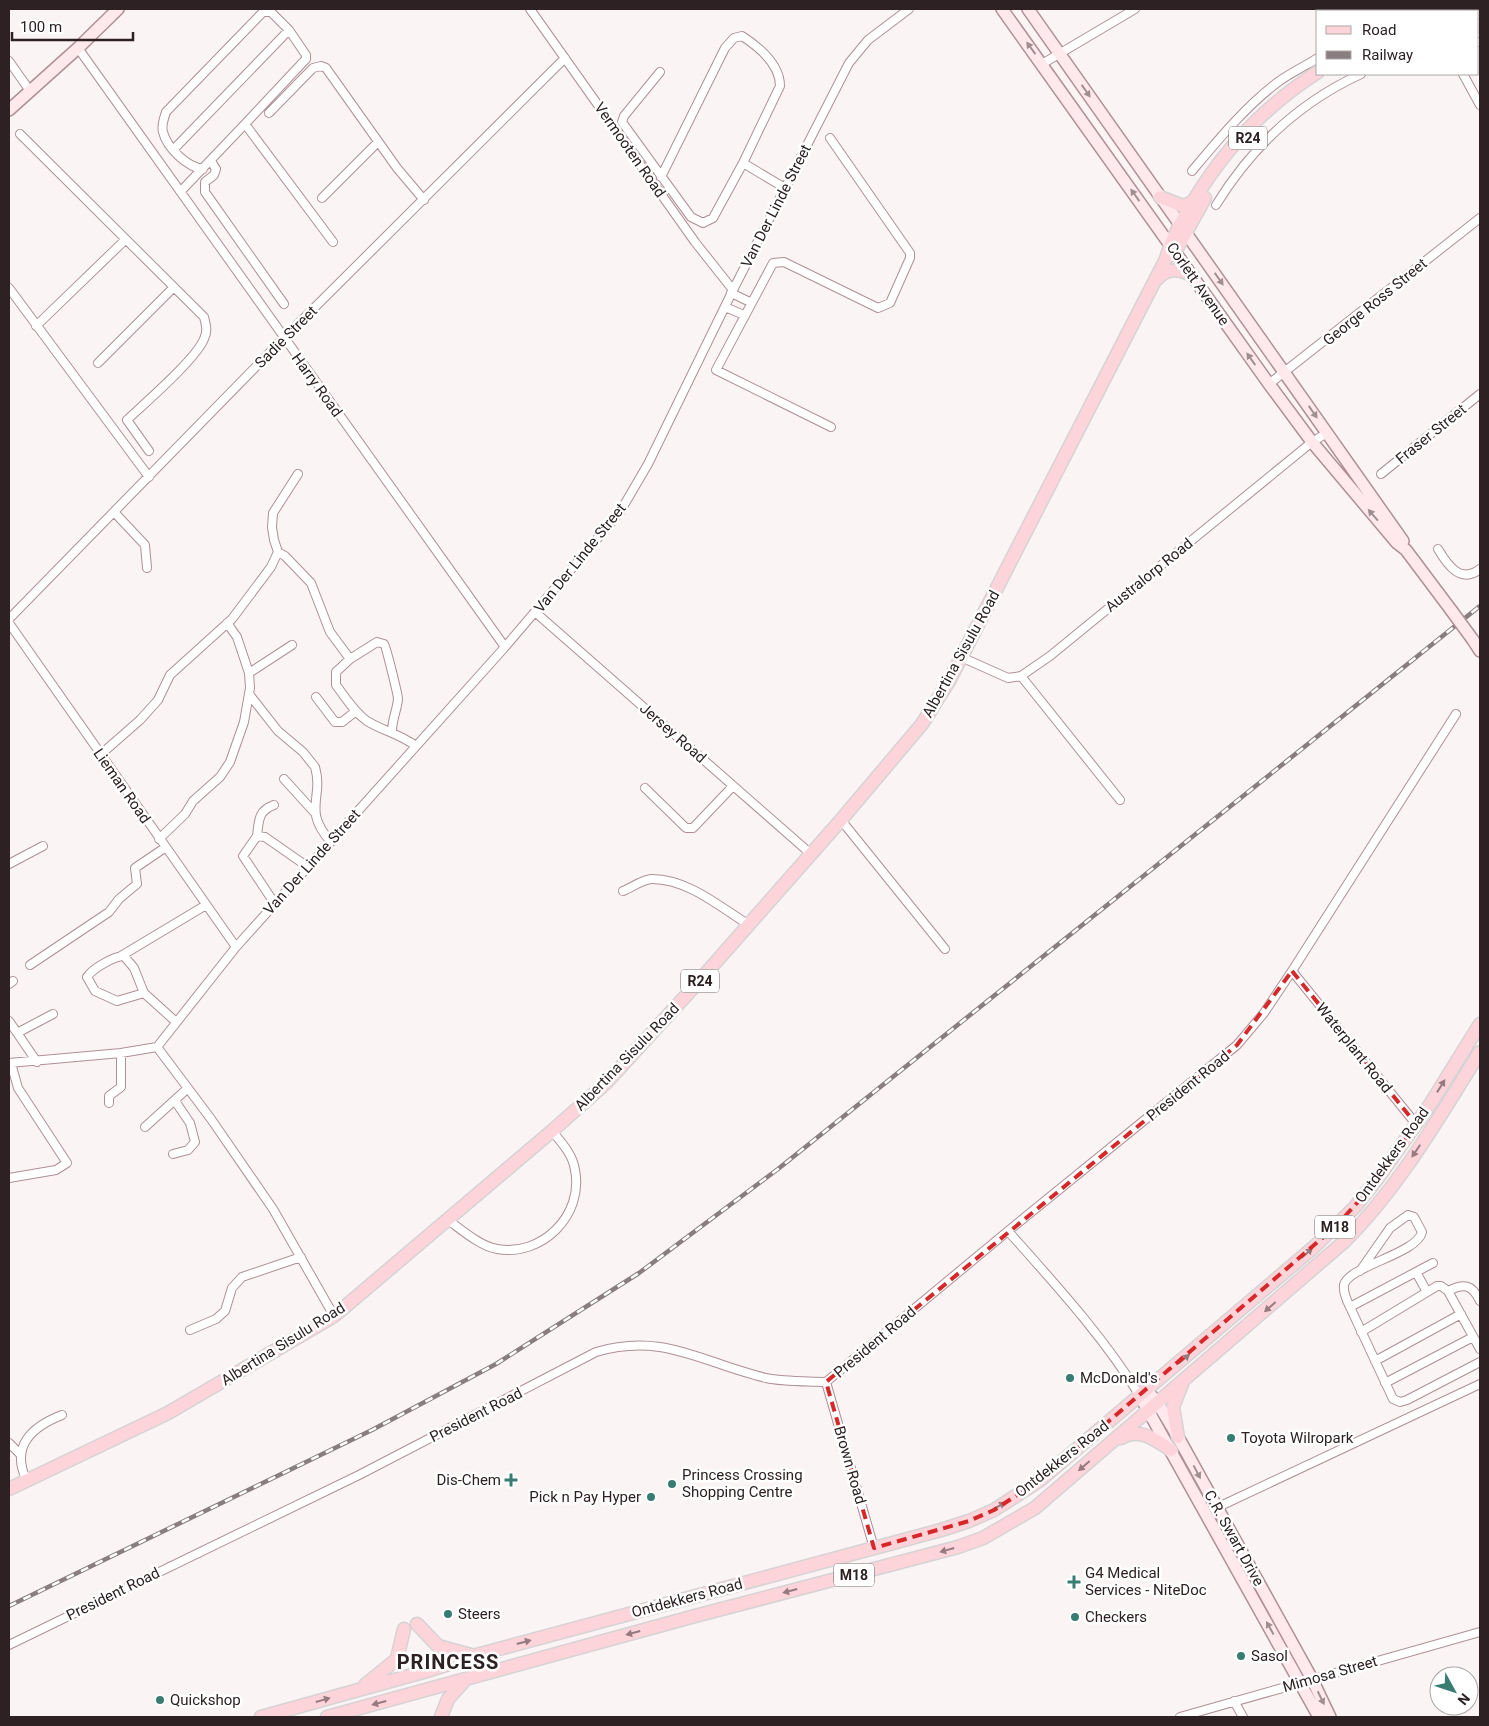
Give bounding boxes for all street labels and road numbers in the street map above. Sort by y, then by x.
street label: Vermooten Road [591,99,669,201]
road number: R24 [1229,126,1267,150]
street label: Van Der Linde Street [737,141,815,271]
street label: Corlett Avenue [1163,239,1233,329]
street label: George Ross Street [1319,255,1431,349]
street label: Sadie Street [251,302,321,372]
street label: Harry Road [288,350,346,420]
street label: Fraser Street [1392,400,1470,468]
street label: Van Der Linde Street [530,500,630,616]
street label: Australorp Road [1102,534,1196,616]
street label: Albertina Sisulu Road [919,587,1003,721]
street label: Jersey Road [636,699,710,767]
street label: Lieman Road [90,745,154,827]
street label: Van Der Linde Street [260,805,364,918]
road number: R24 [681,969,719,992]
street label: Albertina Sisulu Road [571,999,683,1115]
street label: Waterplant Road [1312,999,1396,1097]
street label: President Road [1143,1047,1233,1125]
street label: Ontdekkers Road [1351,1104,1433,1206]
road number: M18 [1315,1216,1355,1238]
street label: Albertina Sisulu Road [218,1299,348,1389]
street label: President Road [830,1302,920,1382]
street label: President Road [427,1384,525,1446]
street label: Ontdekkers Road [1012,1417,1112,1501]
street label: Brown Road [830,1424,870,1506]
street label: C.R. Swart Drive [1200,1487,1268,1589]
street label: President Road [63,1564,163,1624]
road number: M18 [834,1564,874,1586]
street label: Ontdekkers Road [630,1575,744,1621]
street label: Mimosa Street [1281,1652,1379,1696]

